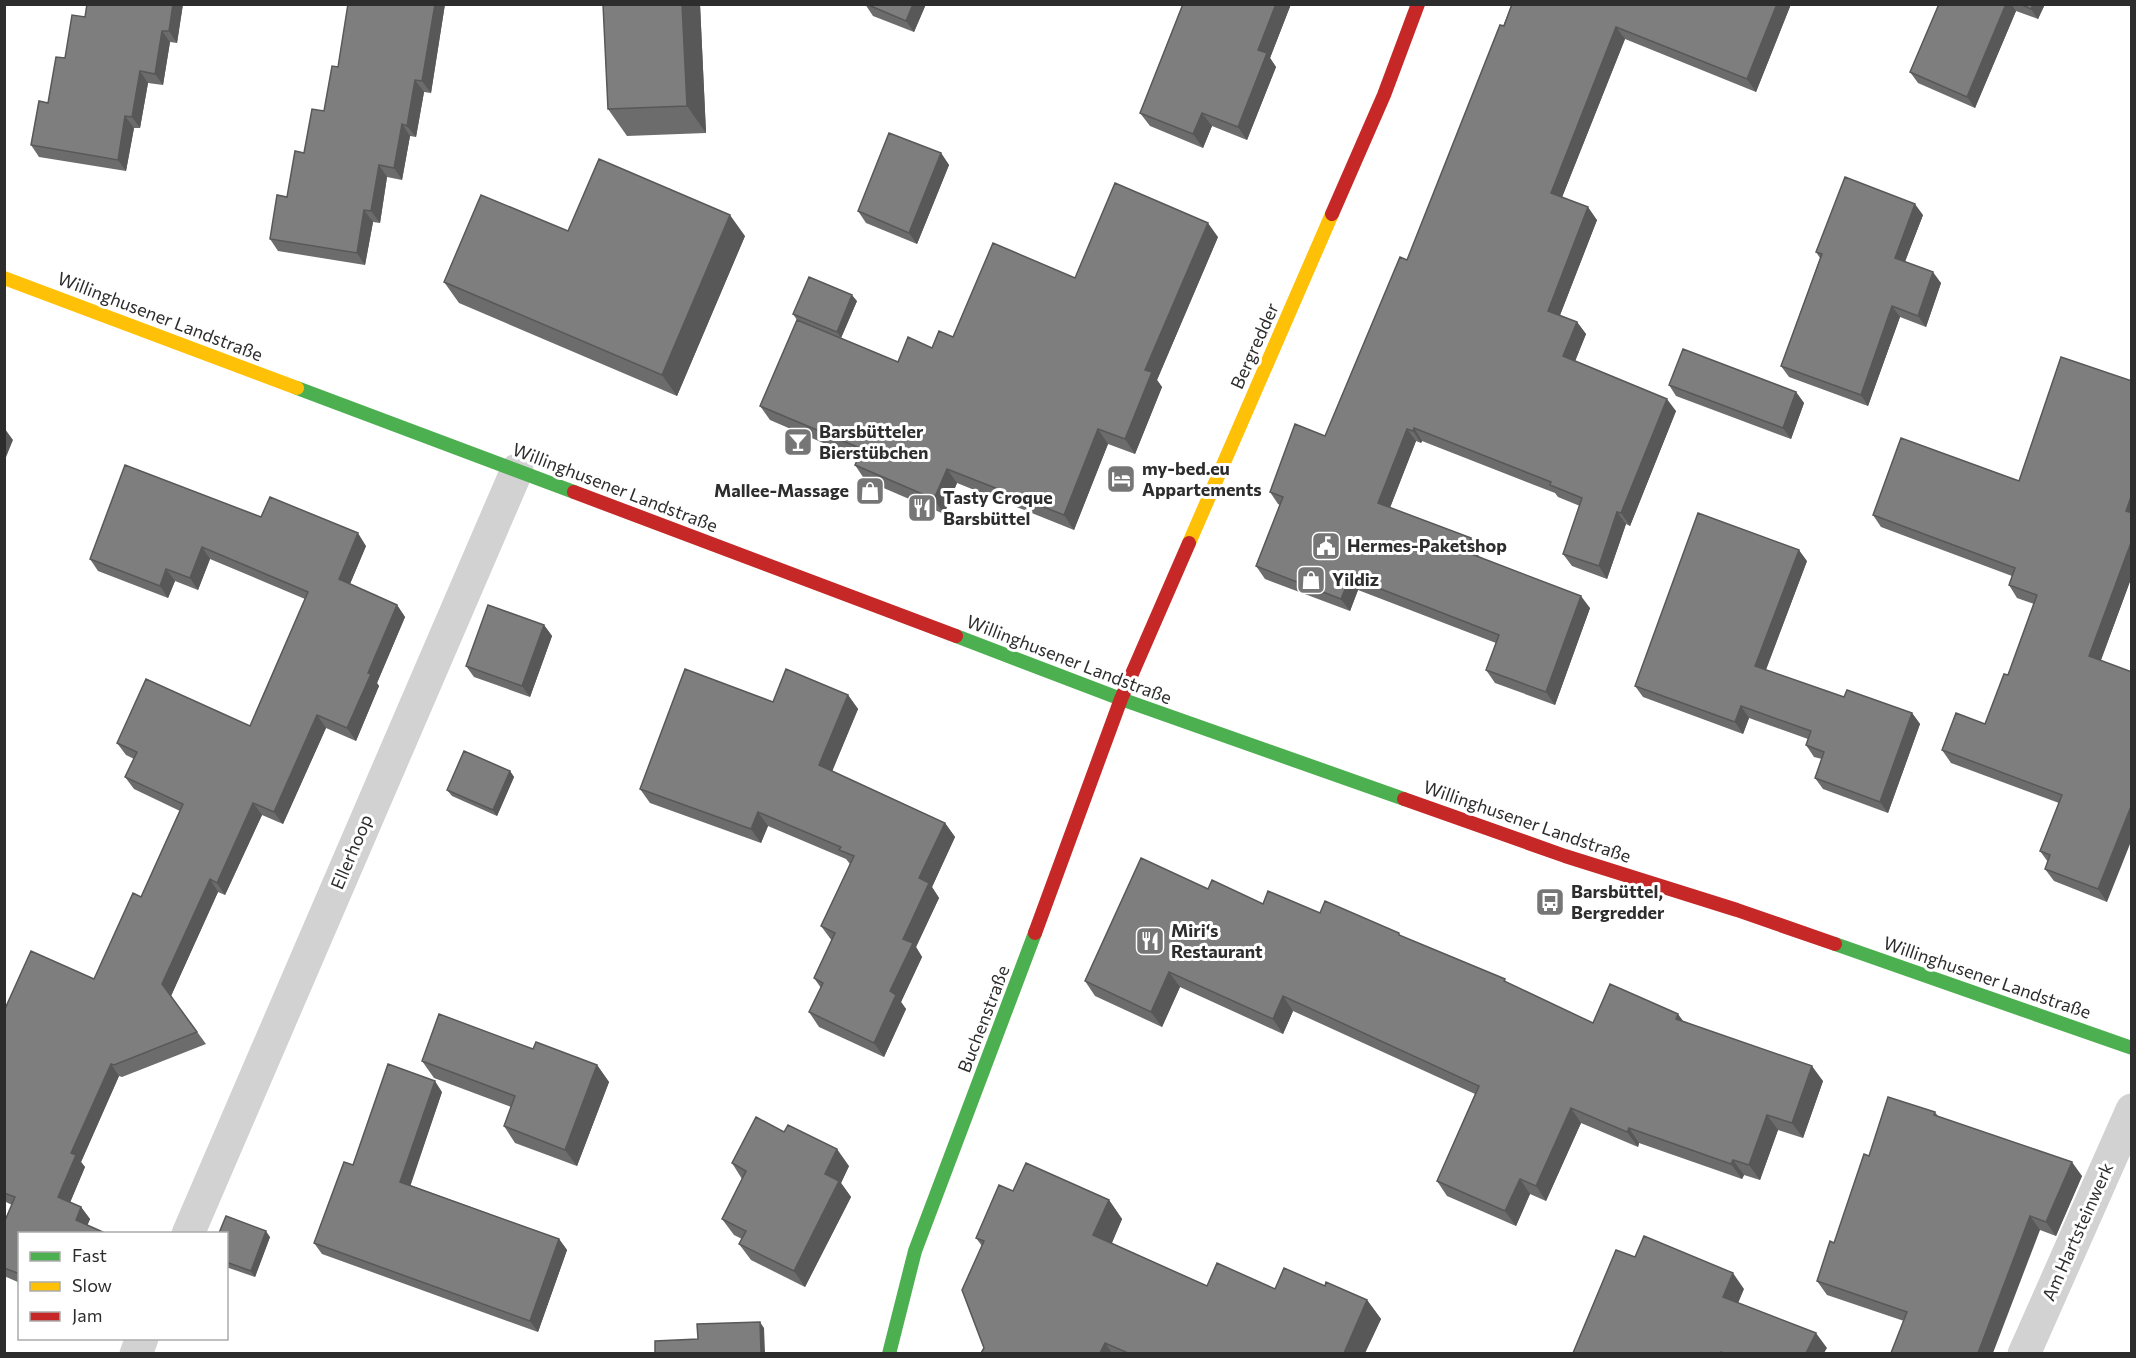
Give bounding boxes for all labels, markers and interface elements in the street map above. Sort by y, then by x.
street label: Willinghusener Landstraße [55,267,266,365]
street label: Bergredder [1225,299,1283,392]
place label: Barsbütteler Bierstübchen [819,420,928,463]
bar icon: Barsbütteler Bierstübchen [782,426,814,458]
street label: Willinghusener Landstraße [510,438,721,536]
place label: my-bed.eu Appartements [1142,457,1262,500]
hotel icon: my-bed.eu Appartements [1105,463,1137,495]
shop icon: Mallee-Massage [854,475,886,507]
place label: Mallee-Massage [714,479,849,501]
place label: Tasty Croque Barsbüttel [943,486,1053,529]
restaurant icon: Tasty Croque Barsbüttel [906,492,938,524]
public building icon: Hermes-Paketshop [1310,530,1342,562]
place label: Hermes-Paketshop [1347,534,1507,556]
shop icon: Yildiz [1295,564,1327,596]
place label: Yildiz [1332,568,1379,590]
street label: Willinghusener Landstraße [964,610,1175,708]
street label: Willinghusener Landstraße [1421,775,1634,867]
street label: Ellerhoop [326,811,377,892]
place label: Barsbüttel, Bergredder [1571,880,1665,923]
bus stop icon: Barsbüttel, Bergredder [1534,886,1566,918]
place label: Miri‘s Restaurant [1171,919,1263,962]
restaurant icon: Miri‘s Restaurant [1134,925,1166,957]
street label: Willinghusener Landstraße [1881,931,2094,1023]
street label: Buchenstraße [953,962,1014,1075]
street label: Am Hartsteinwerk [2037,1159,2118,1304]
legend [18,1232,228,1340]
text: Fast [72,1244,107,1266]
text: Slow [72,1274,112,1296]
text: Jam [72,1304,102,1326]

